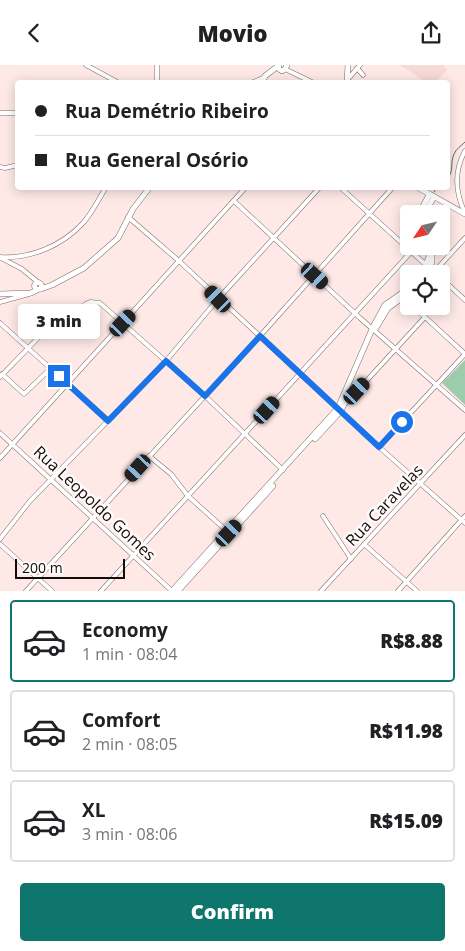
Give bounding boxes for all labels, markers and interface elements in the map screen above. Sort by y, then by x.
text: Movio [198,18,267,48]
icon: back [20,19,48,47]
icon: share [417,19,445,47]
text: Rua Demétrio Ribeiro [65,98,269,124]
text: Rua General Osório [65,147,249,173]
north arrow [400,205,450,255]
map controls [400,205,450,315]
car [298,260,331,292]
button: locate [400,265,450,315]
car [202,283,233,315]
callout: 3 min [18,303,100,339]
car [107,307,138,339]
text: 3 min [36,310,82,332]
route end [48,365,70,387]
car [341,375,372,407]
car [251,394,282,426]
route start [391,411,413,433]
street label: Rua Leopoldo Gomes [29,441,161,565]
car [122,452,153,484]
street label: Rua Caravelas [340,459,428,551]
car [213,517,244,549]
scale bar [15,556,125,579]
text: 200 m [22,558,63,577]
text: Economy [82,617,168,643]
icon: car [22,619,67,664]
text: R$8.88 [380,628,443,654]
text: 1 min · 08:04 [82,643,177,665]
text: Comfort [82,707,161,733]
icon: car [22,709,67,754]
text: R$11.98 [369,718,443,744]
text: 2 min · 08:05 [82,733,177,755]
text: XL [82,797,105,823]
icon: car [22,799,67,844]
text: R$15.09 [369,808,443,834]
text: 3 min · 08:06 [82,823,177,845]
button: Confirm [20,883,445,941]

